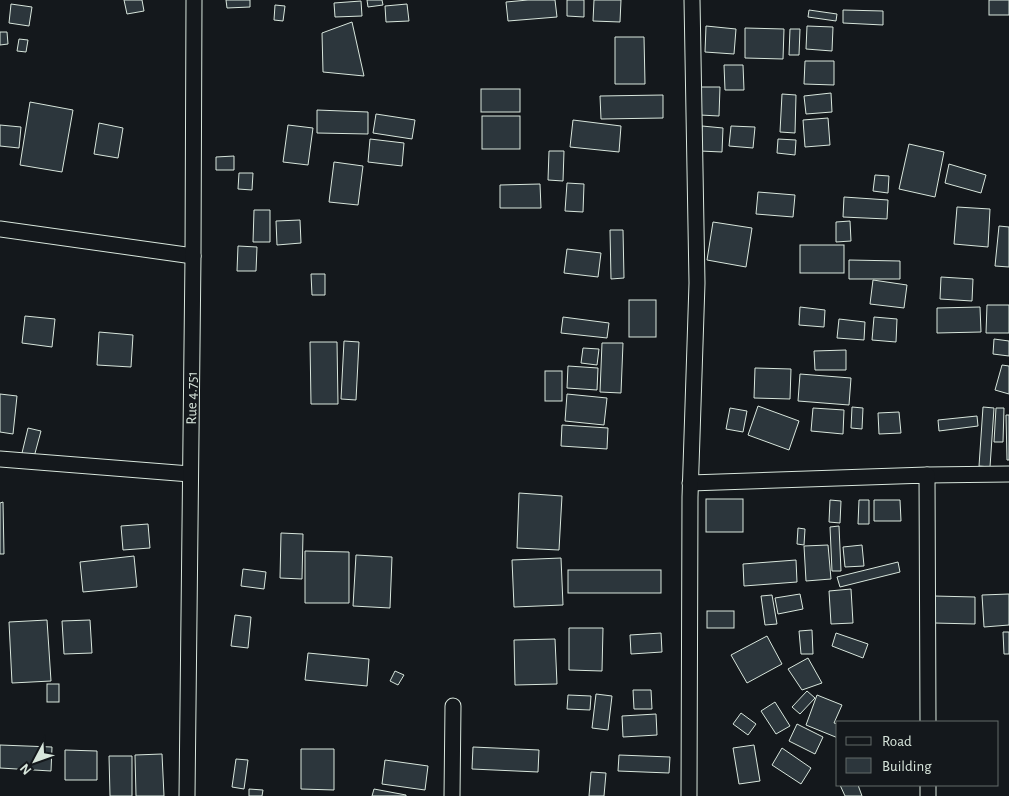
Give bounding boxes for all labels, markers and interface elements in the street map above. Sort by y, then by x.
street label: Rue 4.751 [184,371,199,425]
legend [836,721,999,786]
text: Road [882,734,912,749]
north arrow [10,736,60,786]
text: Building [882,759,932,774]
text: N [17,761,34,777]

